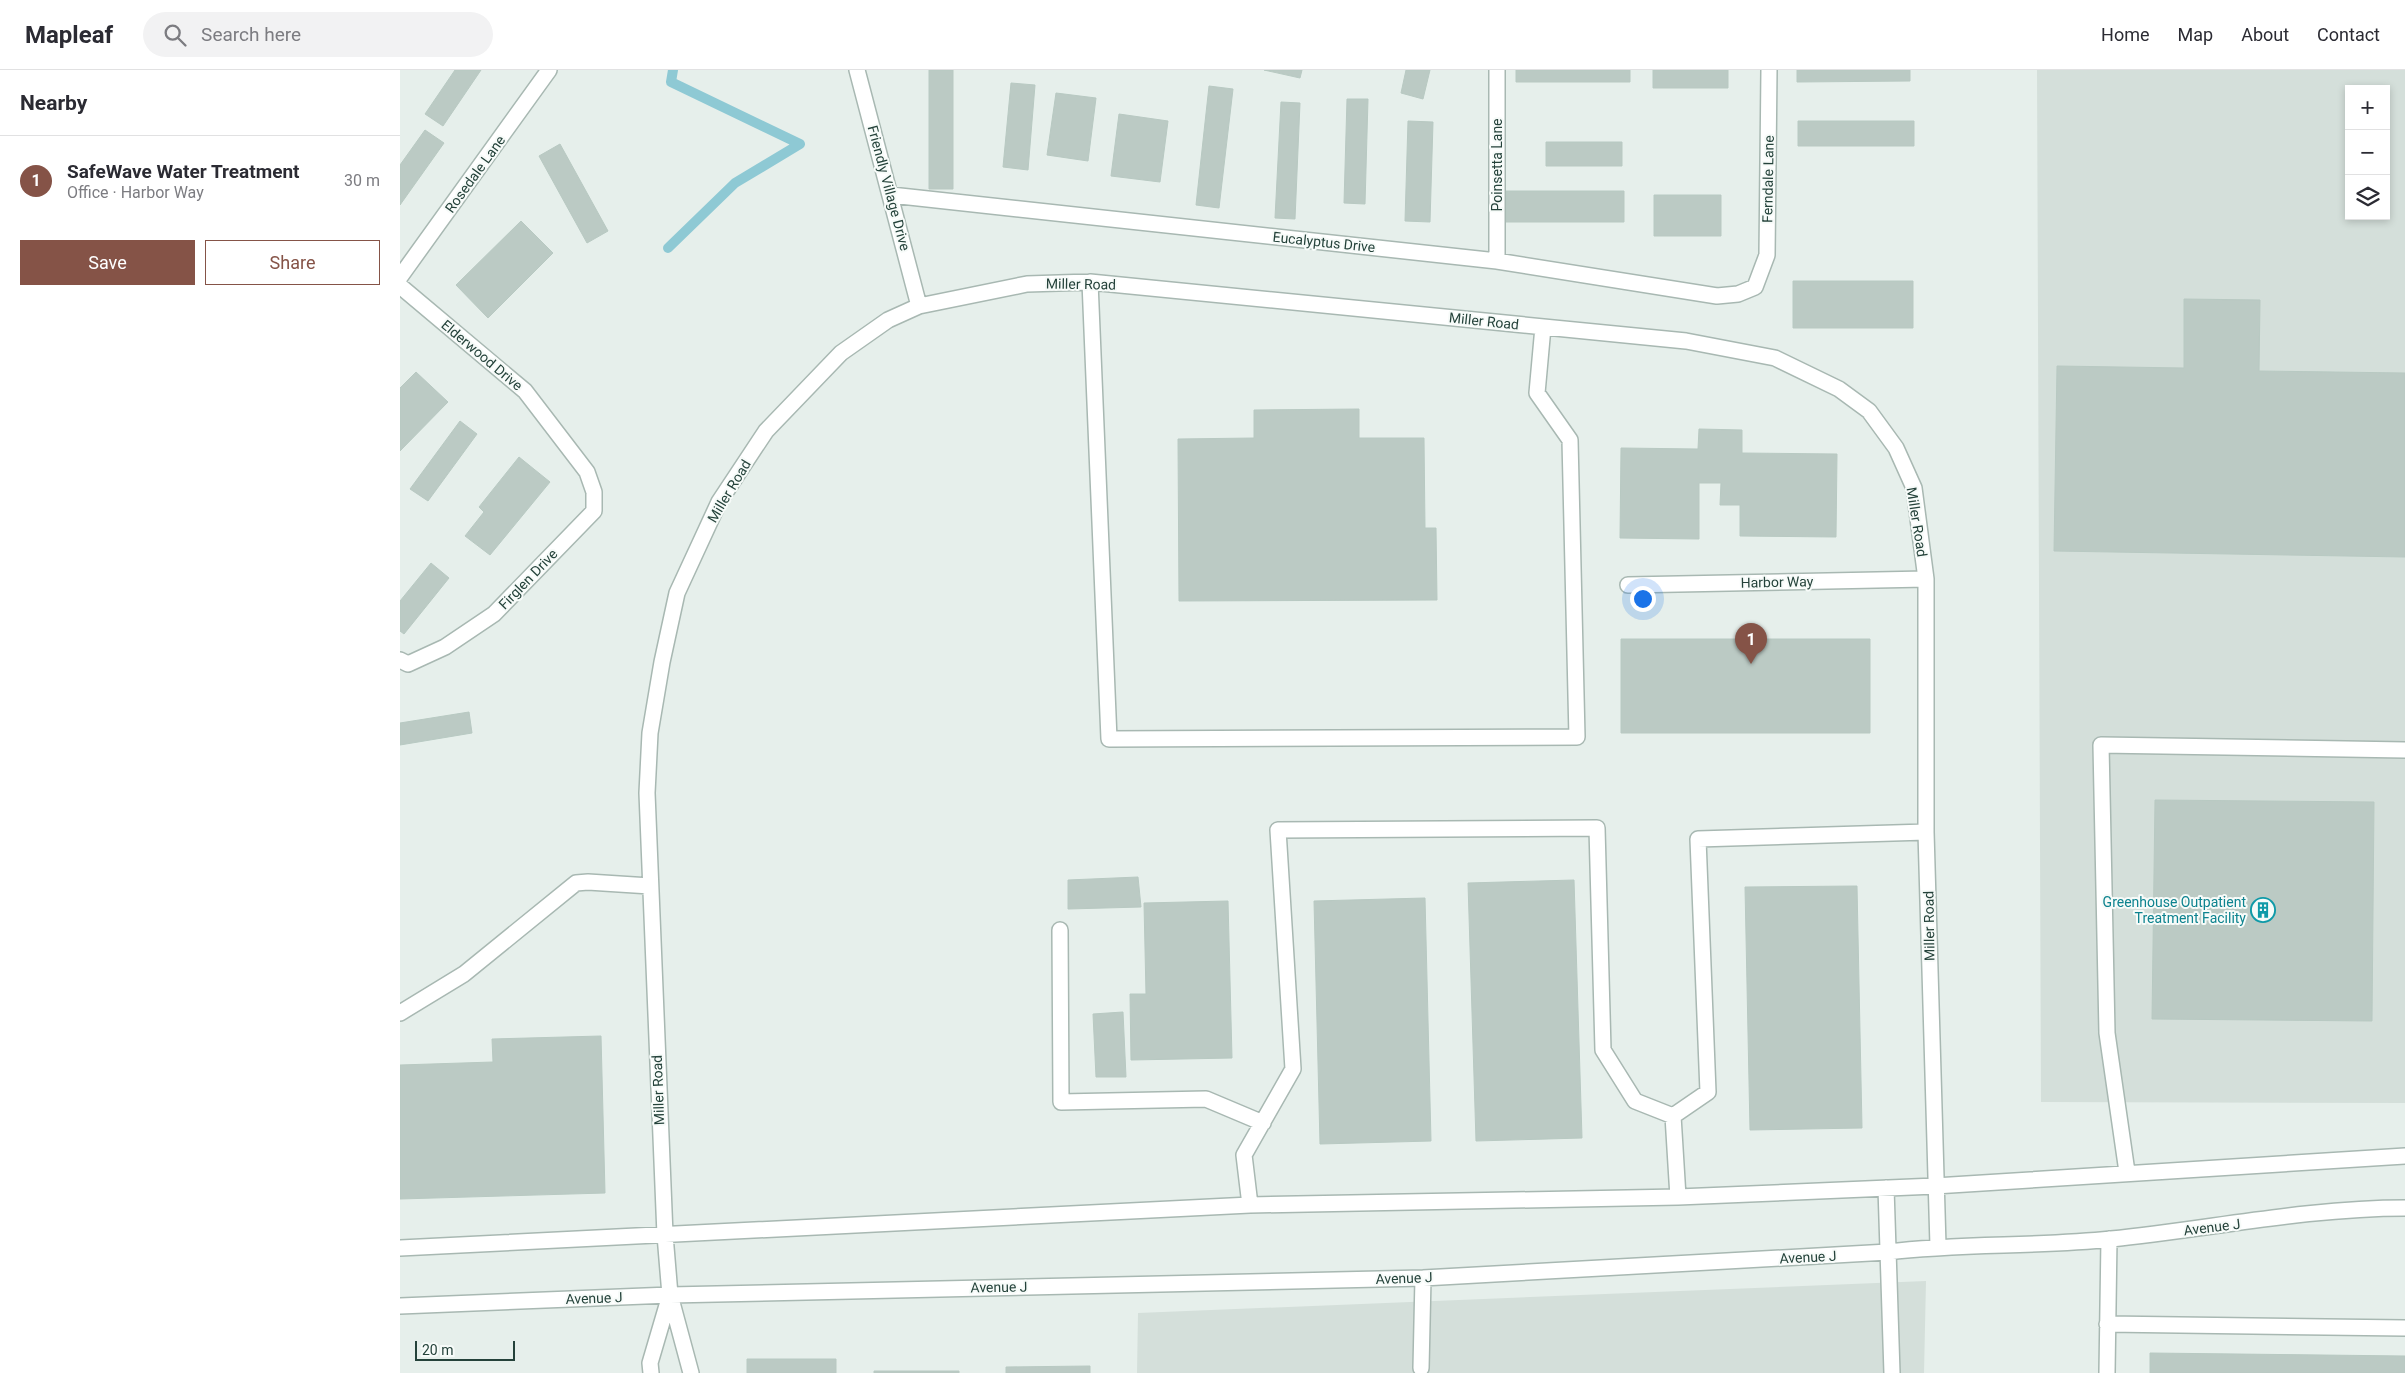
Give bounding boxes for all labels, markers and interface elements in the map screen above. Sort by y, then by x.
search box [143,12,493,57]
text: Mapleaf [25,21,113,49]
icon: search [161,21,189,49]
text: Search here [201,23,301,46]
text: Home [2101,24,2150,45]
text: Map [2178,24,2213,45]
text: About [2241,24,2289,45]
text: Contact [2317,24,2380,45]
map controls [2345,85,2390,220]
button: + [2345,85,2390,130]
text: Nearby [20,91,87,115]
street label: Poinsetta Lane [1489,118,1505,212]
street label: Friendly Village Drive [865,124,913,252]
button: − [2345,130,2390,175]
street label: Rosedale Lane [442,132,508,216]
street label: Ferndale Lane [1759,135,1777,223]
text: SafeWave Water Treatment [67,160,299,183]
text: 1 [31,171,41,190]
text: 30 m [344,171,380,190]
button: layers [2345,175,2390,220]
text: Office · Harbor Way [67,183,204,202]
street label: Eucalyptus Drive [1272,229,1376,255]
button: Save [20,240,195,285]
button: Share [205,240,380,285]
street label: Miller Road [1046,275,1116,293]
street label: Miller Road [1448,309,1520,333]
street label: Elderwood Drive [438,316,526,394]
street label: Miller Road [704,457,754,525]
street label: Miller Road [1904,486,1930,558]
street label: Firglen Drive [495,546,561,612]
street label: Harbor Way [1740,573,1814,591]
your location [1630,586,1656,612]
pin: 1 [1735,623,1767,664]
street label: Miller Road [1920,891,1938,961]
place label: Greenhouse Outpatient Treatment Facility [2103,894,2246,926]
building icon: Greenhouse Outpatient Treatment Facility [2250,897,2276,923]
street label: Miller Road [649,1055,667,1125]
street label: Avenue J [2183,1216,2241,1238]
street label: Avenue J [1779,1248,1837,1266]
street label: Avenue J [1375,1269,1433,1287]
street label: Avenue J [970,1279,1028,1295]
street label: Avenue J [565,1289,623,1307]
scale bar [415,1338,515,1361]
text: 20 m [422,1342,454,1358]

